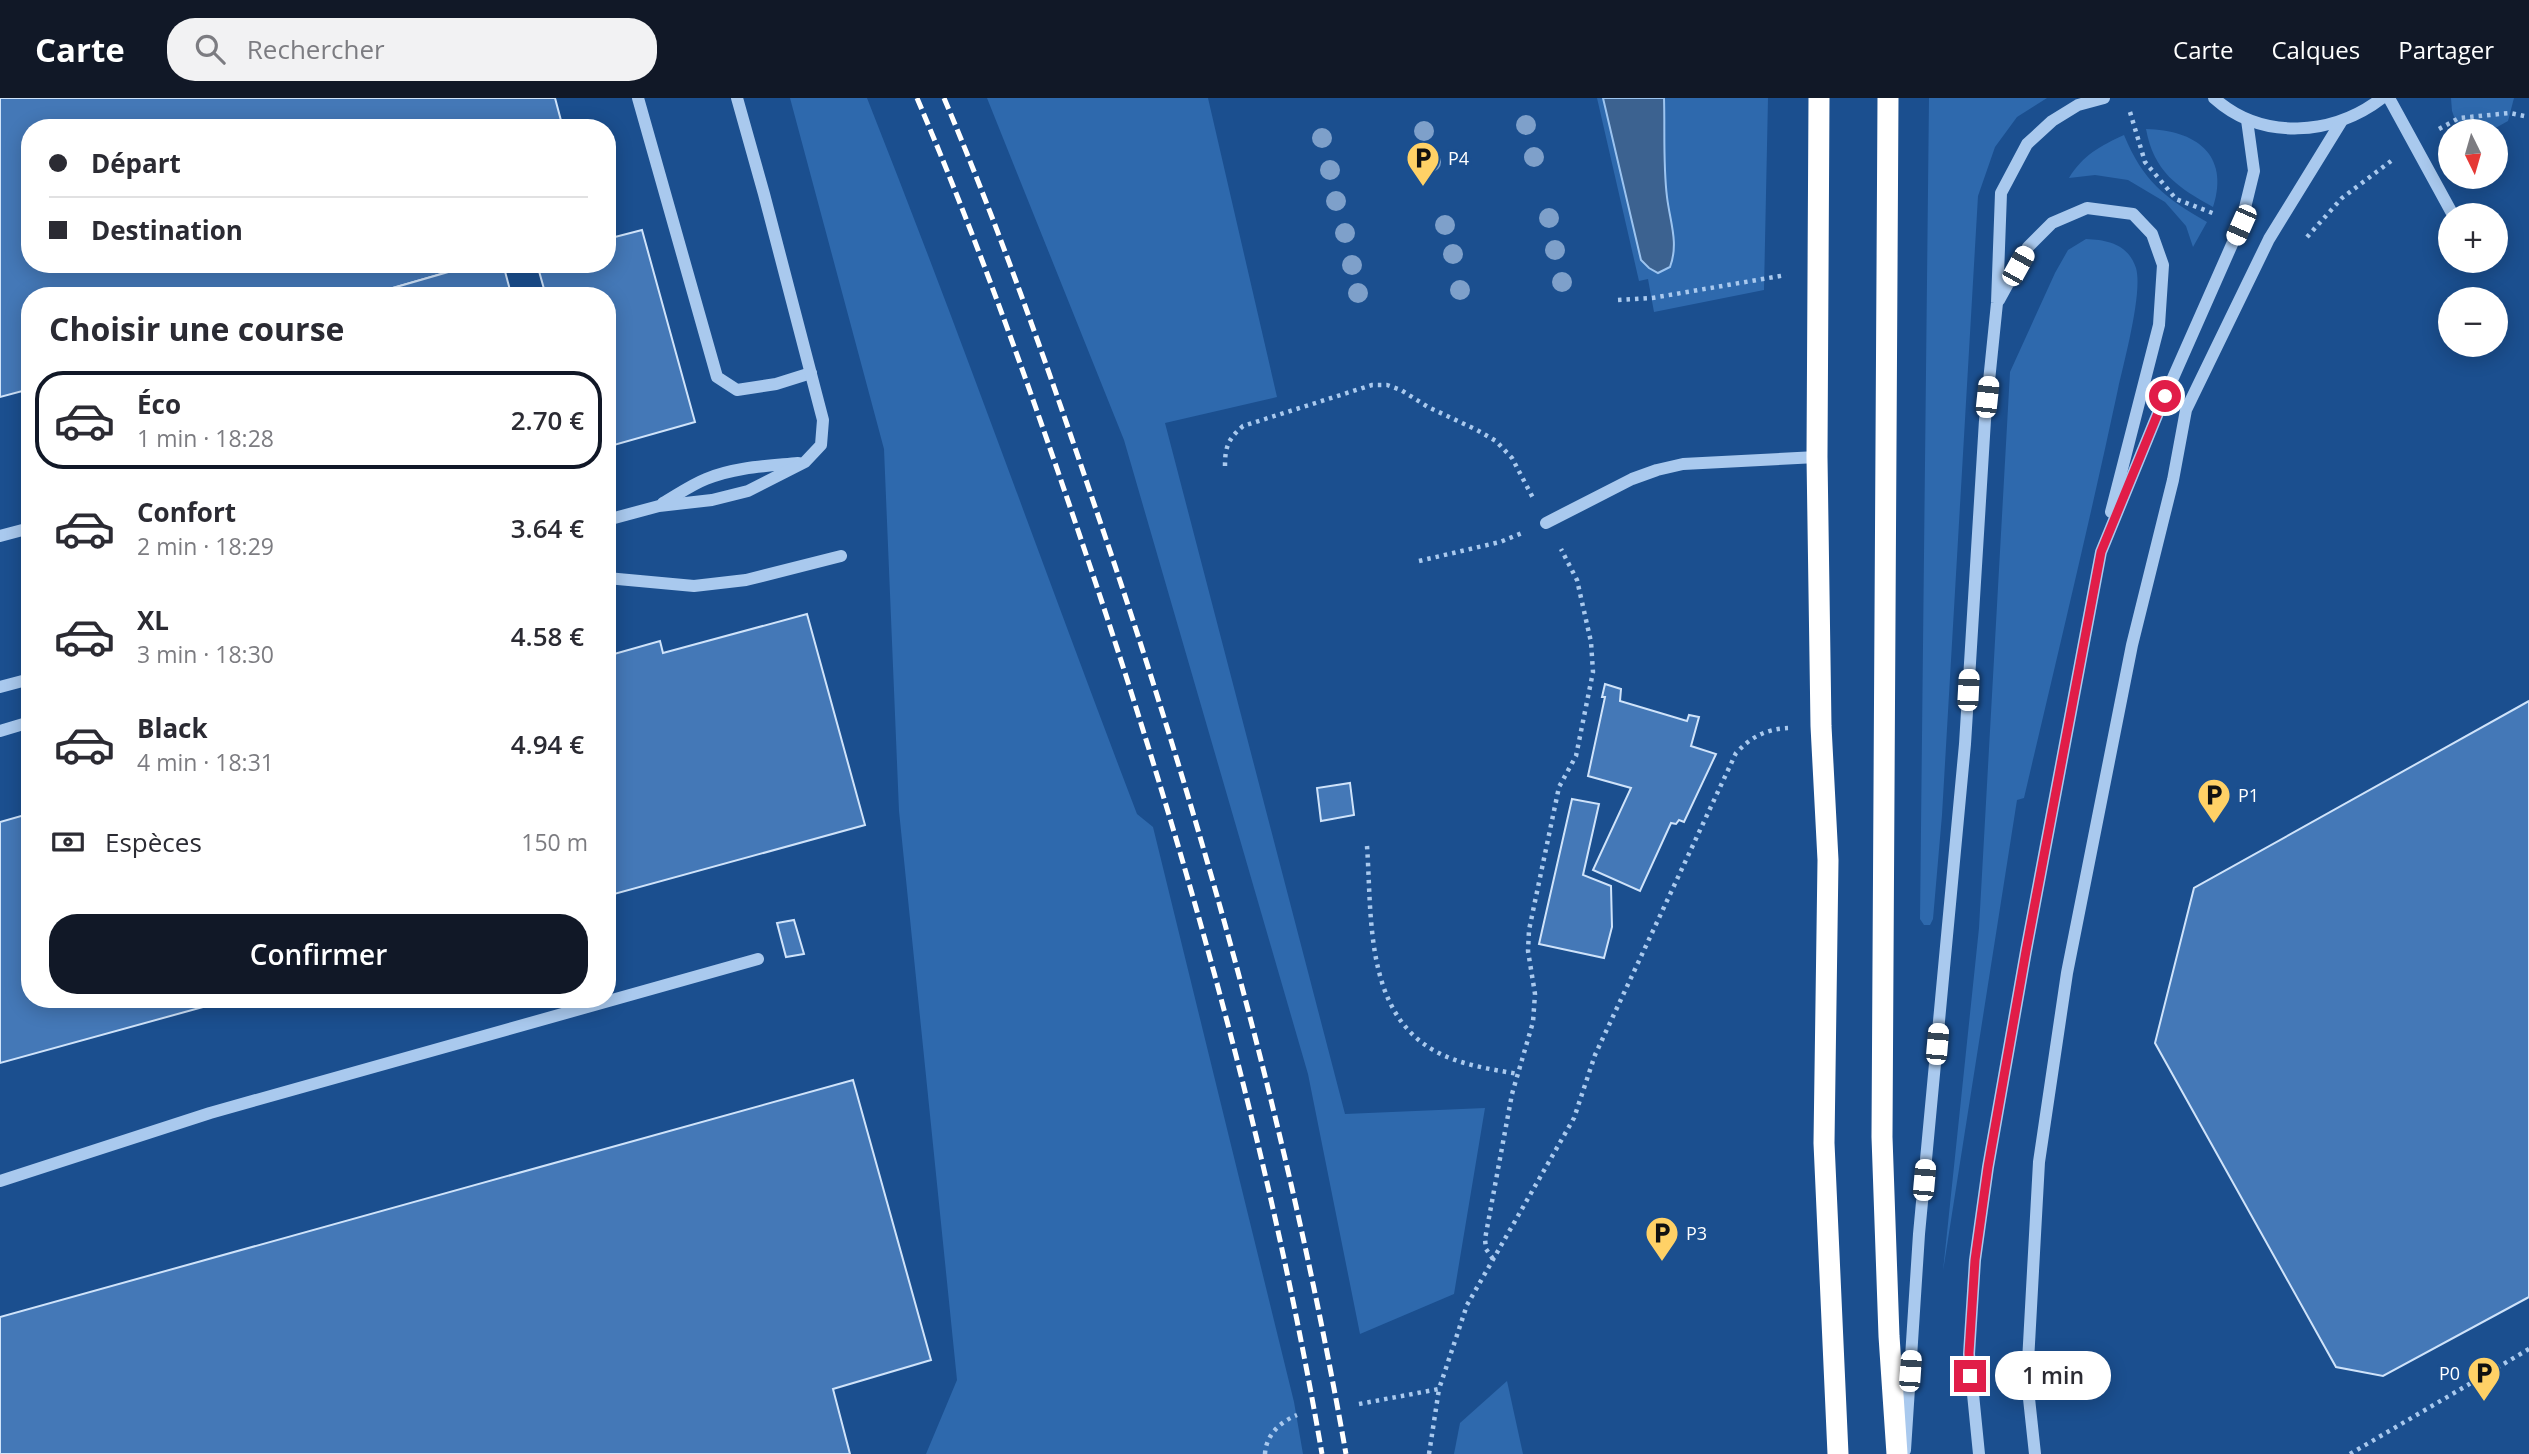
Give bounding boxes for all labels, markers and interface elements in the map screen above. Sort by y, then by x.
search box [167,18,657,81]
text: Carte [35,27,125,72]
icon: search [191,30,229,68]
text: Rechercher [247,31,385,67]
text: Carte [2173,33,2233,66]
text: Calques [2271,33,2360,66]
text: Partager [2398,33,2494,66]
north arrow [2438,119,2508,189]
map controls [2438,119,2508,357]
parking icon: P4 [1404,139,1442,188]
text: Départ [91,145,181,181]
place label: P4 [1448,146,1469,170]
car [2223,202,2260,248]
button: + [2438,203,2508,273]
text: Destination [91,212,243,248]
car [1999,243,2038,289]
button: − [2438,287,2508,357]
text: Choisir une course [49,307,344,350]
car [1975,375,2000,419]
route start [2149,380,2181,412]
text: Éco [137,386,181,422]
icon: car [53,389,116,452]
text: 2.70 € [511,402,584,438]
text: 1 min · 18:28 [137,422,274,454]
text: Confort [137,494,236,530]
icon: car [53,497,116,560]
text: 3.64 € [511,510,584,546]
text: 2 min · 18:29 [137,530,274,562]
text: XL [137,602,169,638]
icon: car [53,605,116,668]
text: 4.58 € [511,618,584,654]
text: 3 min · 18:30 [137,638,274,670]
car [1957,668,1980,712]
text: Black [137,710,208,746]
icon: car [53,713,116,776]
text: 4.94 € [511,726,584,762]
text: 4 min · 18:31 [137,746,274,778]
parking icon: P1 [2195,776,2233,825]
place label: P1 [2238,783,2259,807]
icon: cash [49,823,87,861]
text: Espèces [105,824,202,860]
text: 150 m [521,826,588,858]
button: Confirmer [49,914,588,994]
car [1925,1022,1950,1066]
car [1912,1158,1937,1202]
parking icon: P3 [1643,1214,1681,1263]
place label: P3 [1686,1221,1707,1245]
car [1899,1349,1922,1393]
callout: 1 min [1994,1352,2110,1400]
parking icon: P0 [2465,1354,2503,1403]
text: 1 min [2022,1359,2084,1391]
route end [1954,1360,1986,1392]
place label: P0 [2439,1361,2460,1385]

